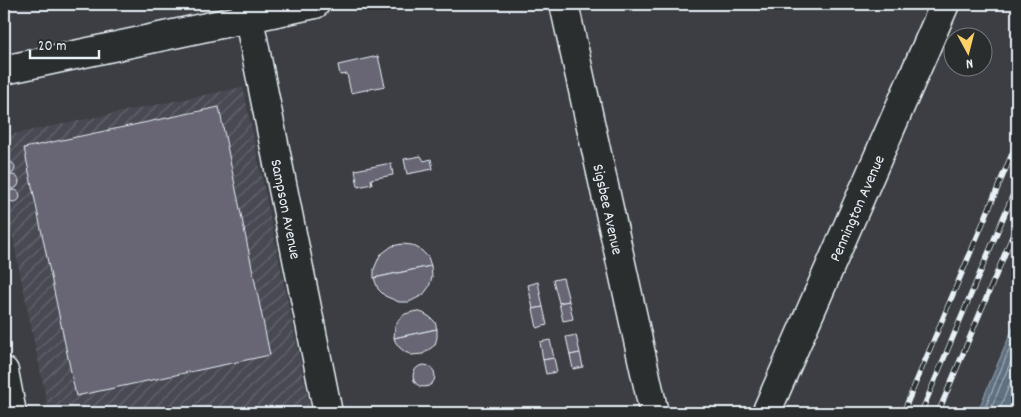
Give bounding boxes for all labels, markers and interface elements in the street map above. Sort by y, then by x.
scale bar [30,28,99,60]
north arrow [944,28,994,78]
text: 20 m [38,36,66,58]
text: N [965,53,974,73]
street label: Pennington Avenue [825,152,892,266]
street label: Sampson Avenue [263,157,306,262]
street label: Sigsbee Avenue [586,162,628,257]

